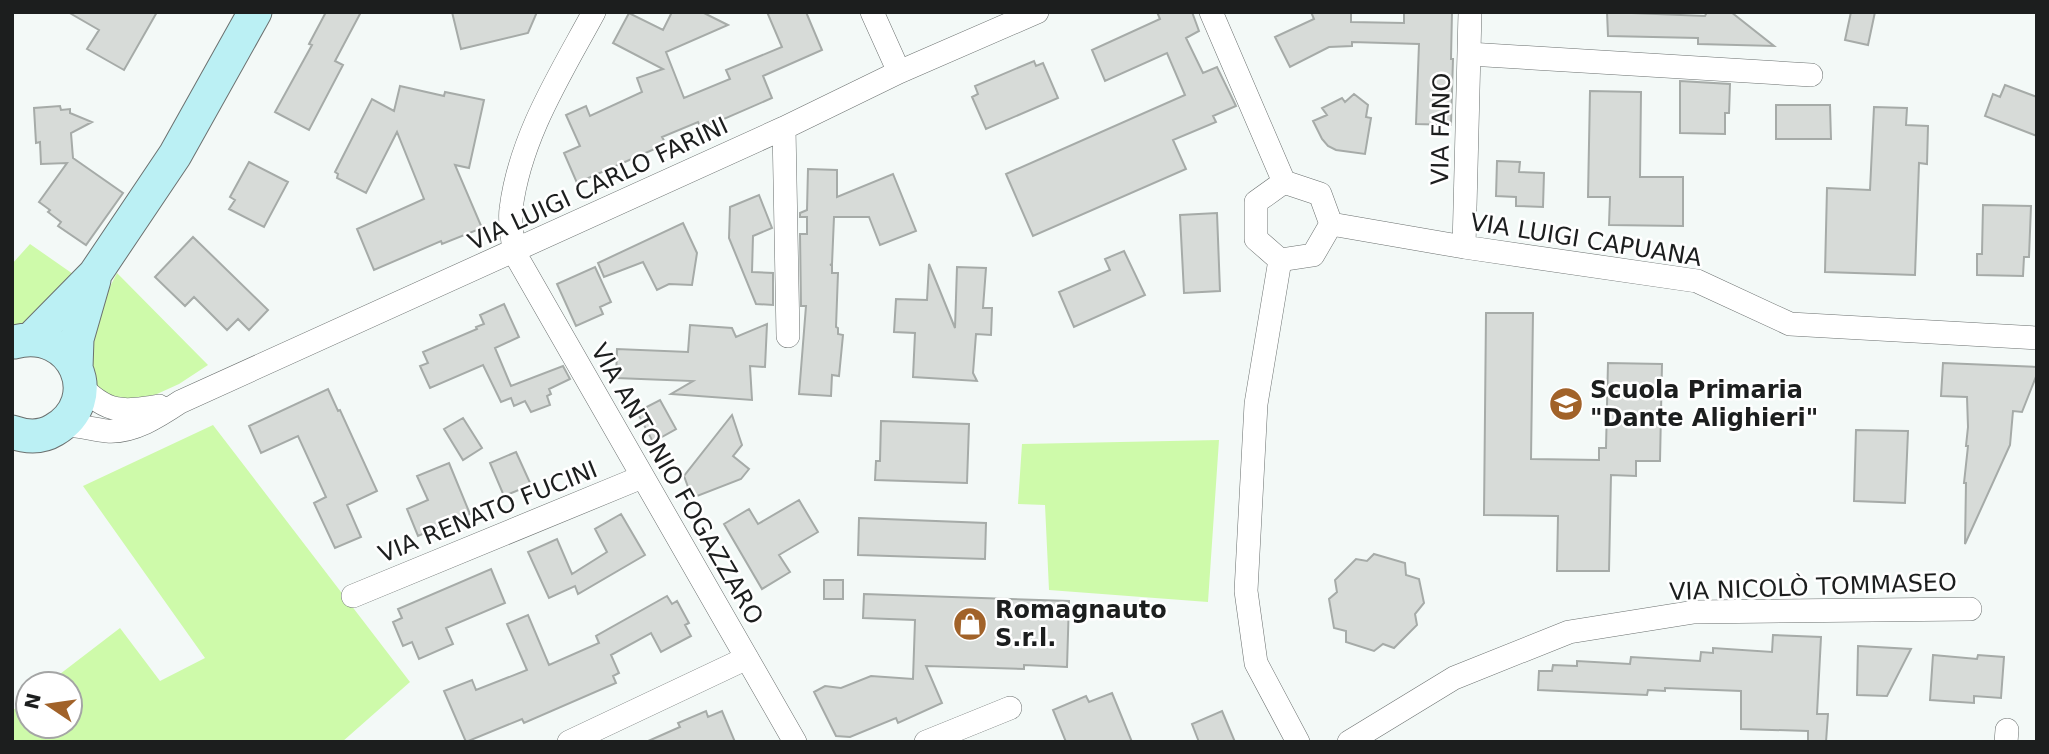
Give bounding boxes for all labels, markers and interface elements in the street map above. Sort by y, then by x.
street label: VIA FANO [1426,73,1456,185]
street label: VIA LUIGI CARLO FARINI [464,111,732,257]
street label: VIA LUIGI CAPUANA [1468,208,1704,272]
street label: VIA ANTONIO FOGAZZARO [585,339,769,629]
place label: Scuola Primaria "Dante Alighieri" [1590,376,1818,432]
school or university icon: Scuola Primaria "Dante Alighieri" [1547,385,1585,423]
street label: VIA RENATO FUCINI [375,455,601,569]
street label: VIA NICOLÒ TOMMASEO [1669,566,1957,606]
place label: Romagnauto S.r.l. [995,596,1167,652]
shop icon: Romagnauto S.r.l. [951,605,989,643]
north arrow [14,670,84,740]
text: N [20,691,45,711]

